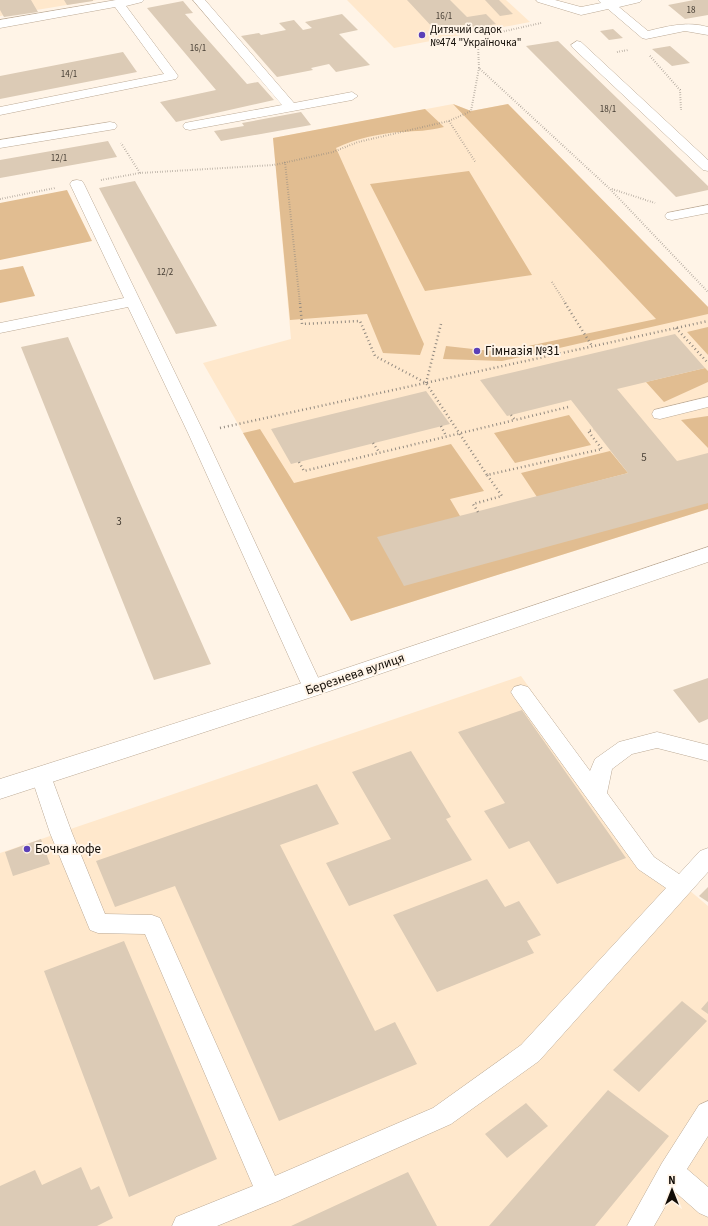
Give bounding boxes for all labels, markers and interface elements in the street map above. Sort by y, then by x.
house number: 18 [687,4,696,17]
house number: 16/1 [436,10,452,23]
place label: Дитячий садок №474 "Україночка" [430,22,522,50]
marker: Дитячий садок №474 "Україночка" [417,30,427,40]
house number: 16/1 [190,42,206,55]
house number: 14/1 [61,68,77,81]
house number: 18/1 [600,103,616,116]
house number: 12/1 [51,152,67,165]
house number: 12/2 [157,266,174,279]
place label: Гімназія №31 [485,342,560,360]
marker: Гімназія №31 [472,346,482,356]
house number: 5 [641,450,647,465]
house number: 3 [116,514,122,529]
street label: Березнева вулиця [303,649,407,699]
place label: Бочка кофе [35,840,101,858]
marker: Бочка кофе [22,844,32,854]
north arrow [652,1170,692,1210]
text: N [668,1173,676,1188]

